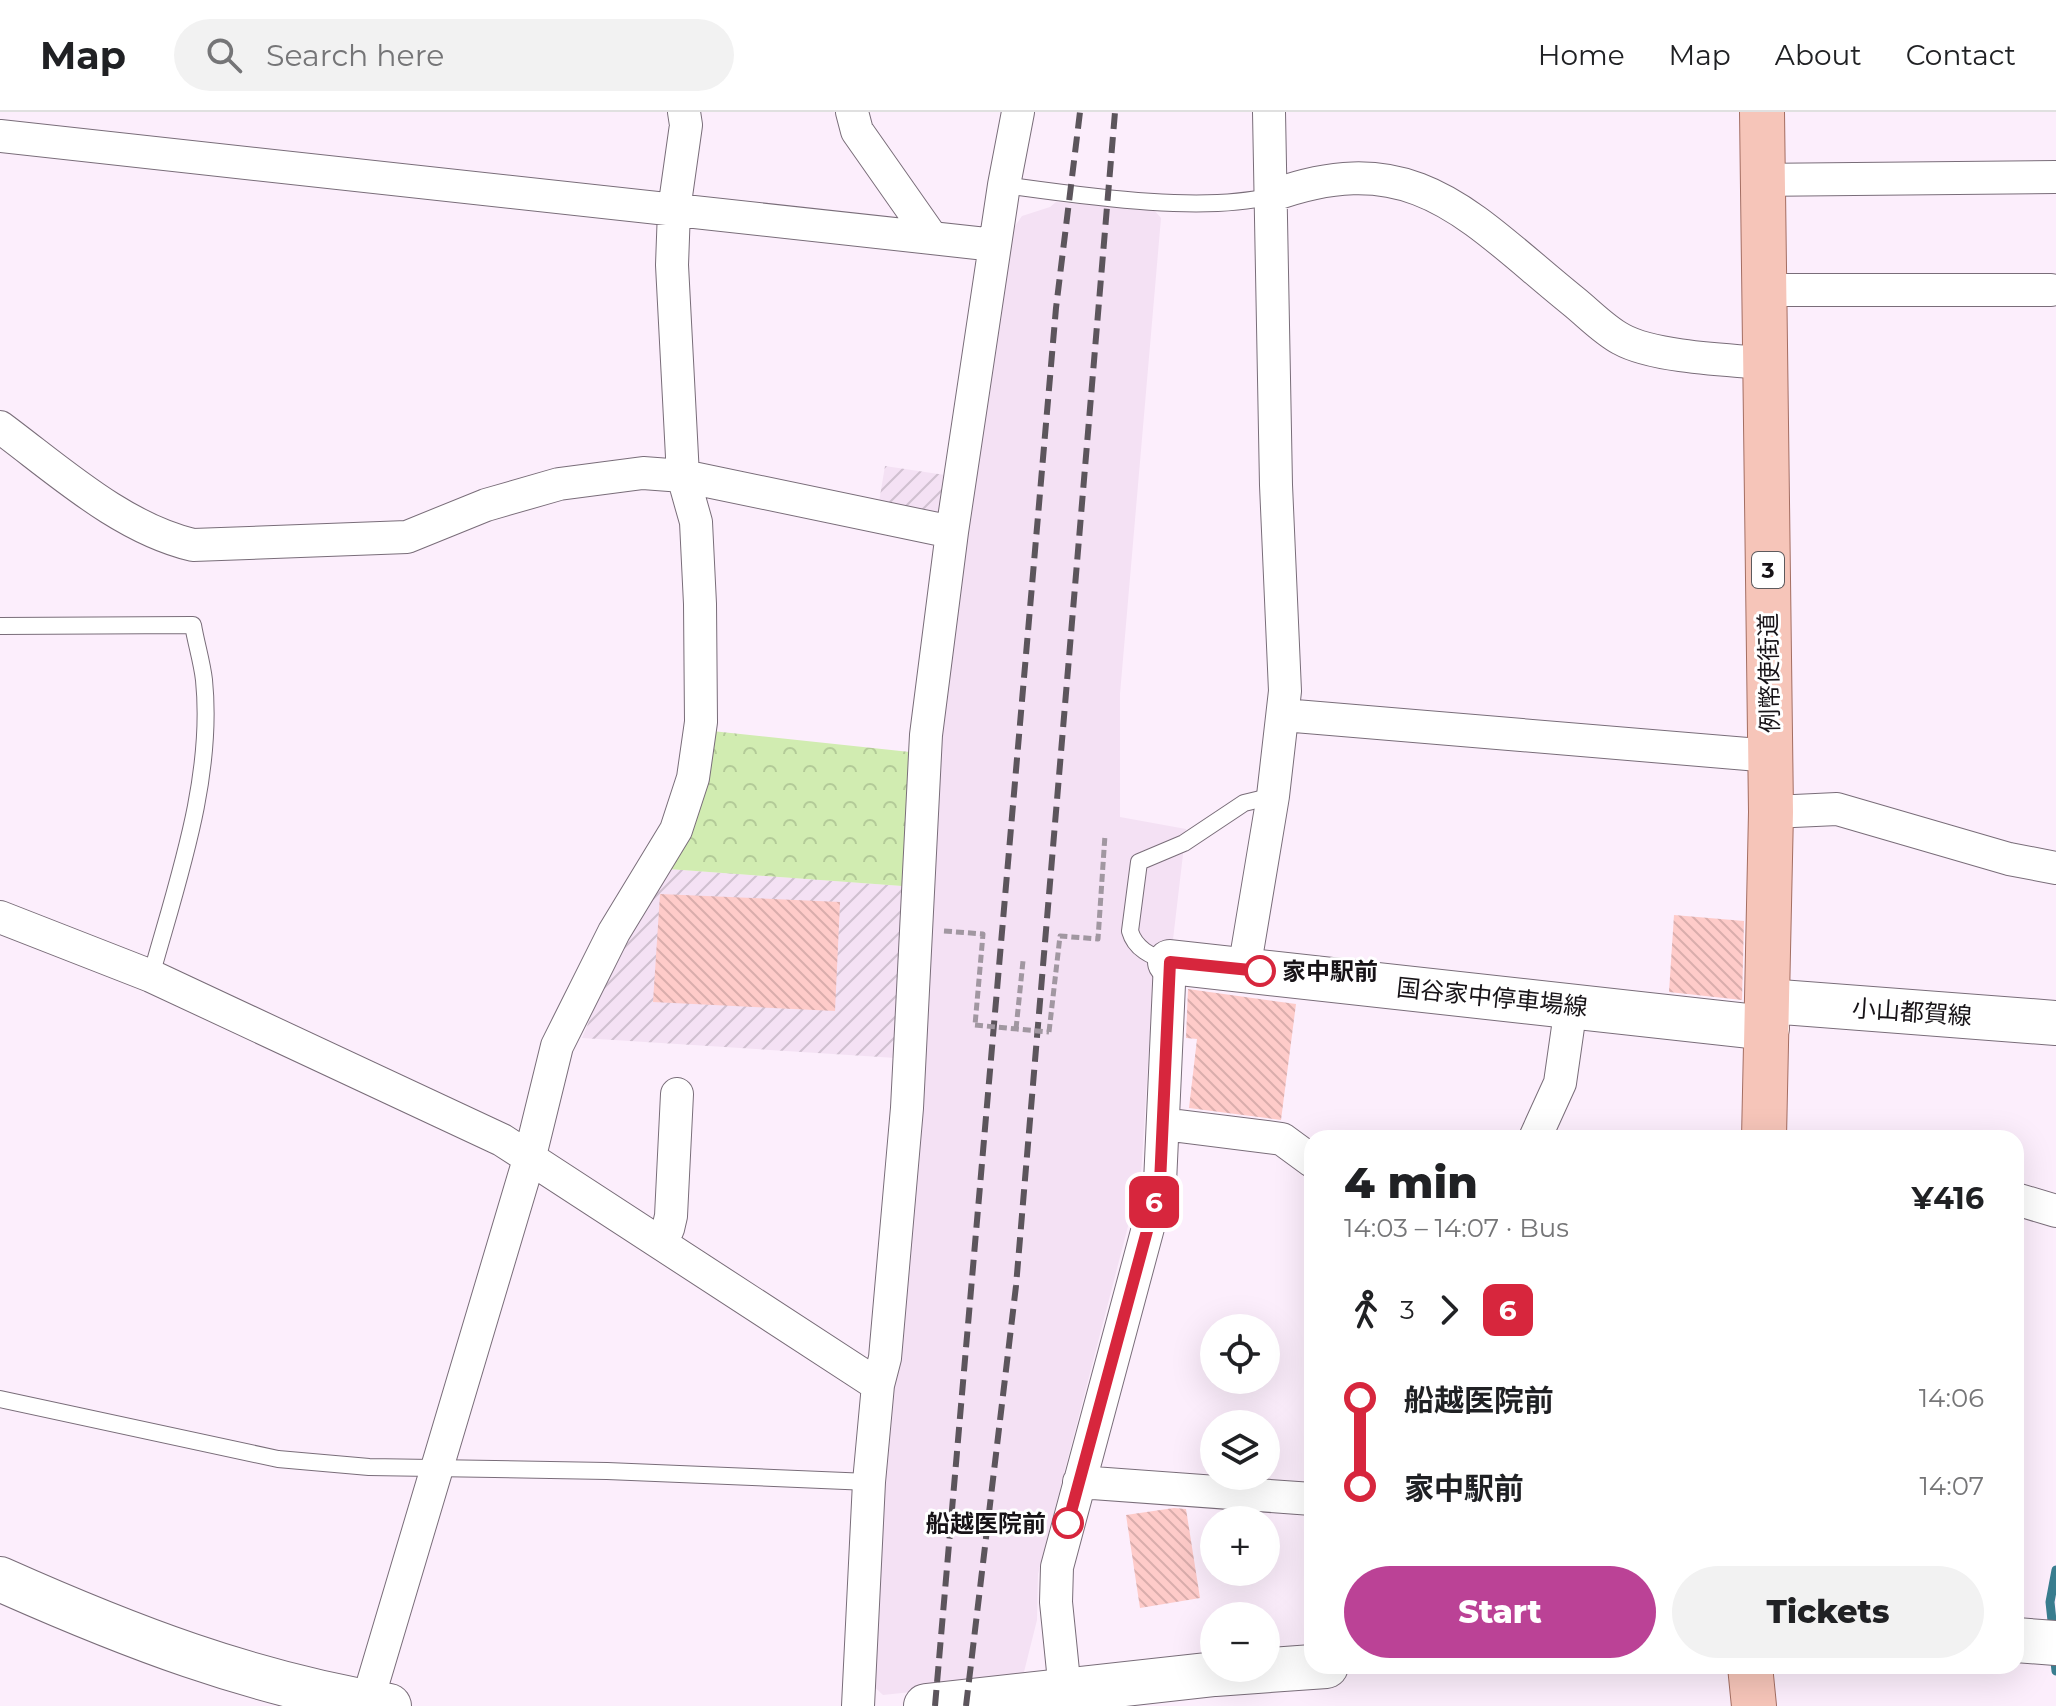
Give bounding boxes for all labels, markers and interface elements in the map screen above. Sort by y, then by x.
search box [174,19,734,91]
text: Map [40,32,126,79]
icon: search [202,33,246,77]
text: Search here [266,37,444,74]
text: Home [1538,38,1625,72]
text: Map [1669,38,1731,72]
text: About [1775,38,1862,72]
text: Contact [1906,38,2016,72]
road number: 3 [1752,552,1784,588]
street label: 例幣使街道 [1753,613,1785,733]
marker: 家中駅前 [1245,956,1275,986]
place label: 家中駅前 [1282,957,1378,986]
street label: 国谷家中停車場線 [1395,973,1589,1021]
street label: 小山都賀線 [1851,993,1973,1031]
text: 4 min [1344,1155,1478,1209]
line badge: 6 [1128,1176,1180,1228]
text: ¥416 [1911,1180,1984,1217]
text: 6 [1145,1185,1163,1219]
text: 14:03 – 14:07 · Bus [1344,1212,1569,1244]
icon: walk [1344,1288,1388,1332]
icon: forward [1427,1288,1471,1332]
text: 6 [1499,1293,1517,1327]
text: 3 [1400,1294,1415,1326]
map controls [1200,1314,1280,1682]
button: locate [1200,1314,1280,1394]
text: 船越医院前 [1404,1382,1554,1419]
text: 14:06 [1919,1382,1984,1414]
button: layers [1200,1410,1280,1490]
text: 家中駅前 [1404,1470,1524,1507]
text: 14:07 [1919,1470,1984,1502]
button: + [1200,1506,1280,1586]
marker: 船越医院前 [1053,1508,1083,1538]
place label: 船越医院前 [926,1509,1046,1538]
button: Start [1344,1566,1656,1658]
button: Tickets [1672,1566,1984,1658]
button: − [1200,1602,1280,1682]

